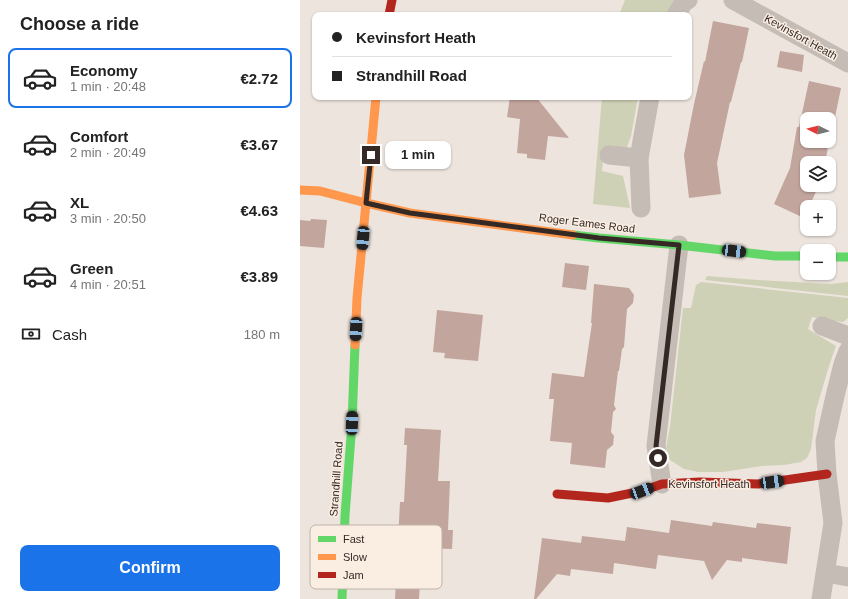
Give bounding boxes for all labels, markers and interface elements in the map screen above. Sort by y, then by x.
street label: Kevinsfort Heath [763,12,839,62]
text: Choose a ride [20,14,139,34]
text: Kevinsfort Heath [356,29,476,46]
icon: car [22,60,58,96]
text: Economy [70,62,138,79]
text: Strandhill Road [356,67,467,84]
text: €2.72 [240,70,278,87]
text: 1 min · 20:48 [70,79,146,94]
north arrow [800,112,836,148]
map controls [800,112,836,280]
icon: car [22,126,58,162]
text: Comfort [70,128,128,145]
text: €3.67 [240,136,278,153]
callout: 1 min [385,141,451,169]
text: 2 min · 20:49 [70,145,146,160]
route end [362,146,380,164]
text: 1 min [401,147,435,162]
button: layers [800,156,836,192]
icon: car [22,192,58,228]
text: XL [70,194,89,211]
button: + [800,200,836,236]
text: €4.63 [240,202,278,219]
text: 3 min · 20:50 [70,211,146,226]
street label: Roger Eames Road [538,211,636,235]
car [356,226,370,250]
car [721,244,747,258]
button: − [800,244,836,280]
icon: car [22,258,58,294]
text: Green [70,260,113,277]
text: €3.89 [240,268,278,285]
text: 4 min · 20:51 [70,277,146,292]
car [349,317,363,341]
icon: cash [20,323,42,345]
text: Cash [52,326,87,343]
text: 180 m [244,327,280,342]
car [346,411,358,435]
street label: Strandhill Road [327,441,345,517]
route start [649,449,667,467]
car [759,474,785,490]
street label: Kevinsfort Heath [668,478,750,490]
car [629,481,655,501]
legend [310,525,442,589]
text: Fast [343,533,364,545]
button: Confirm [20,545,280,591]
text: Slow [343,551,367,563]
text: Jam [343,569,364,581]

